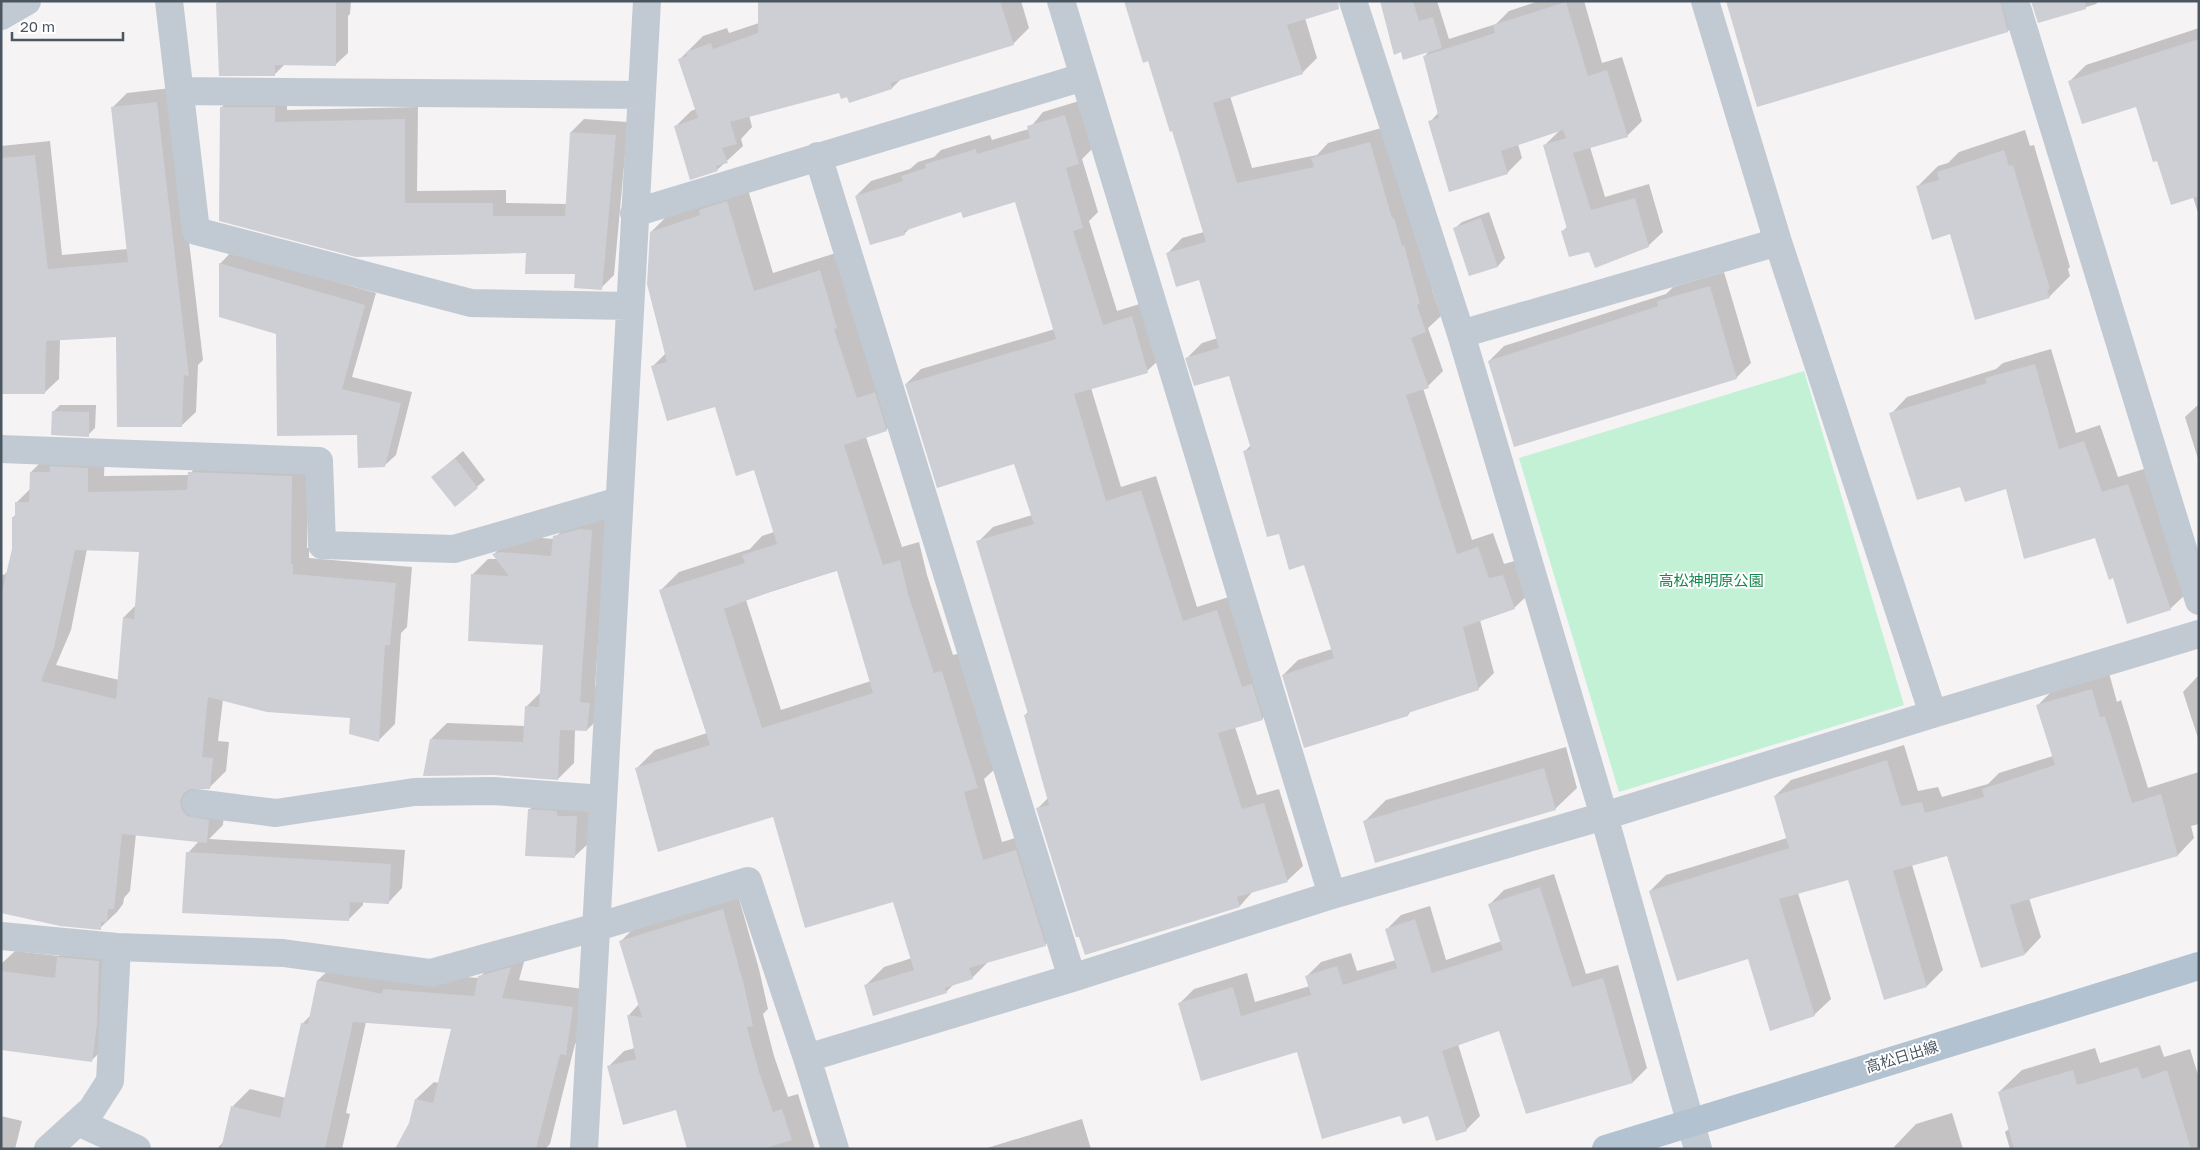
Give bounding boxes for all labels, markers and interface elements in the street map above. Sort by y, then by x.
scale bar [12,10,124,42]
text: 20 m [20,17,55,35]
park label: 高松神明原公園 [1658,571,1764,589]
street label: 高松日出線 [1863,1036,1940,1076]

